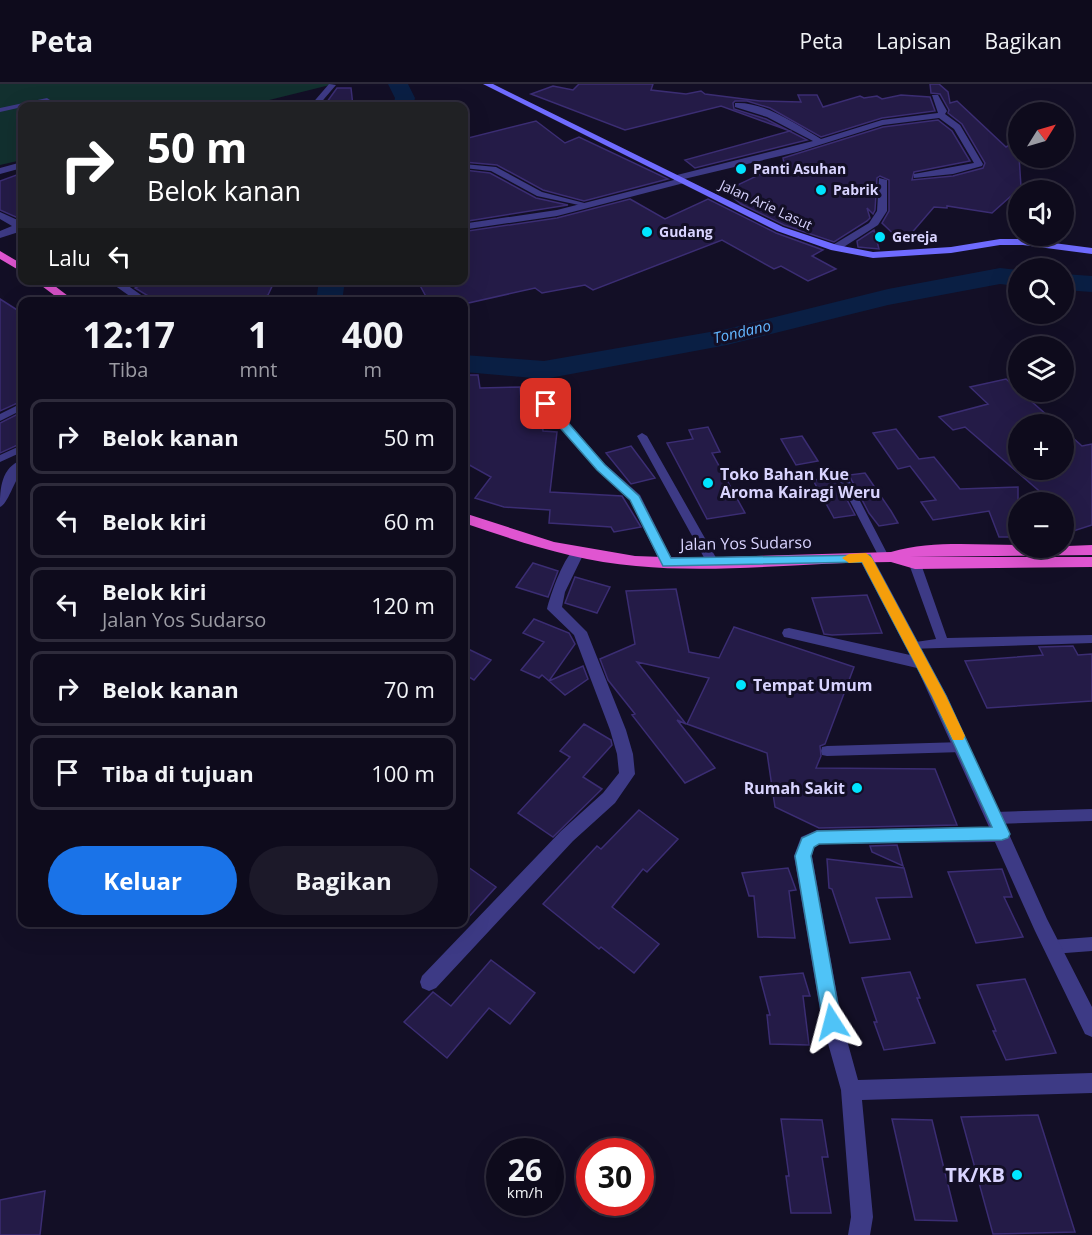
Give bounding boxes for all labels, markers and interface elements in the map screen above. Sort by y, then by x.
text: Peta [30,22,93,60]
text: Peta [800,27,843,55]
text: Lapisan [876,27,951,55]
text: Bagikan [984,27,1062,55]
north arrow [1008,102,1074,168]
map controls [1008,102,1074,558]
text: 50 m [147,118,247,175]
icon: right [48,126,126,204]
place label: Panti Asuhan [753,159,846,178]
marker: Panti Asuhan [734,162,748,176]
text: Belok kanan [147,172,301,209]
street label: Jalan Arie Lasut [715,174,816,234]
place label: Pabrik [833,180,879,199]
button: sound [1008,180,1074,246]
marker: Pabrik [814,183,828,197]
place label: Gudang [659,222,713,241]
marker: Gudang [640,225,654,239]
place label: Gereja [892,227,938,246]
marker: Gereja [873,230,887,244]
icon: left [103,240,136,273]
text: Lalu [48,242,91,272]
button: search [1008,258,1074,324]
text: 12:17 [82,310,175,359]
text: 1 [248,310,269,359]
text: 400 [342,310,404,359]
water label: Tondano [711,315,773,347]
button: layers [1008,336,1074,402]
text: Tiba [109,356,148,383]
text: mnt [239,356,277,383]
text: m [363,356,382,383]
pin [520,378,571,429]
icon: arrive [529,387,562,420]
button: + [1008,414,1074,480]
icon: right [51,420,84,453]
text: Belok kanan [102,422,239,452]
text: 50 m [384,422,435,452]
place label: Toko Bahan Kue Aroma Kairagi Weru [720,463,881,503]
marker: Toko Bahan Kue Aroma Kairagi Weru [701,476,715,490]
button: − [1008,492,1074,558]
icon: left [51,504,84,537]
text: Belok kiri [102,506,207,536]
text: 60 m [384,506,435,536]
street label: Jalan Yos Sudarso [678,531,812,555]
text: Belok kiri [102,576,207,606]
icon: left [51,588,84,621]
text: 120 m [371,590,435,620]
text: Jalan Yos Sudarso [102,606,266,633]
icon: right [51,672,84,705]
text: Belok kanan [102,674,239,704]
text: 70 m [384,674,435,704]
place label: Tempat Umum [753,674,872,696]
marker: Tempat Umum [734,678,748,692]
icon: arrive [51,756,84,789]
text: Tiba di tujuan [102,758,254,788]
text: 100 m [371,758,435,788]
place label: Rumah Sakit [744,777,845,799]
marker: Rumah Sakit [850,781,864,795]
button: Keluar [48,846,237,915]
button: Bagikan [249,846,438,915]
position arrow [800,990,864,1054]
speed limit sign: 30 [576,1138,654,1216]
text: 26 [508,1149,542,1190]
place label: TK/KB [945,1161,1005,1188]
marker: TK/KB [1010,1168,1024,1182]
text: km/h [507,1182,543,1202]

